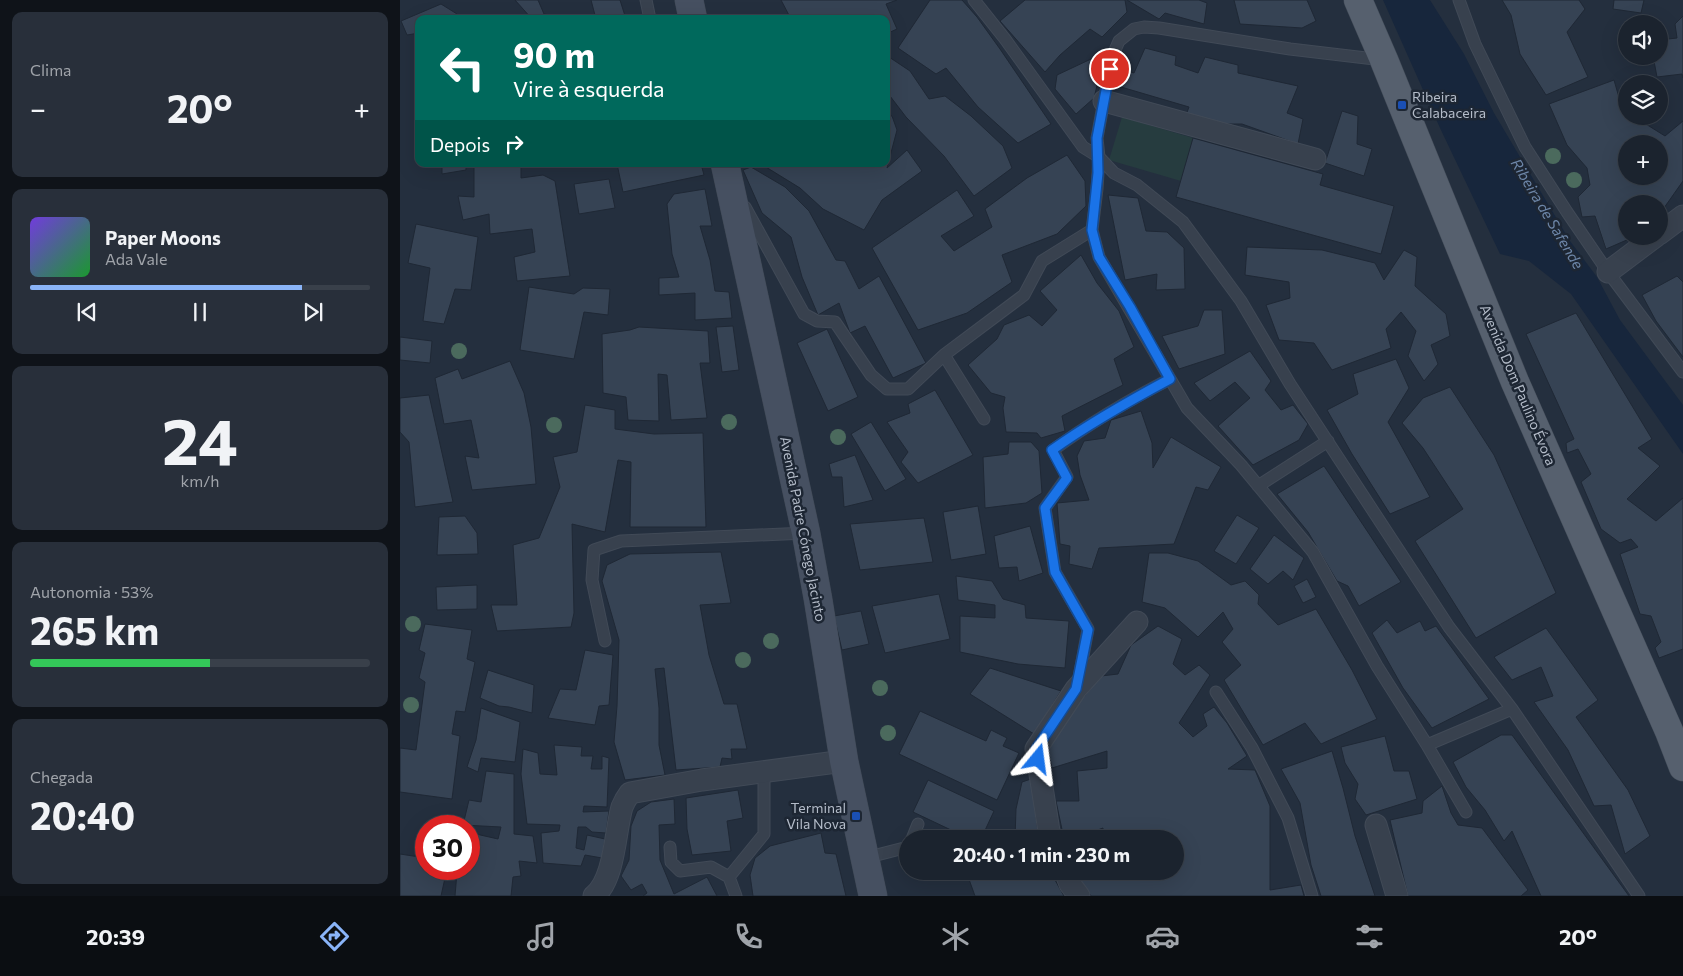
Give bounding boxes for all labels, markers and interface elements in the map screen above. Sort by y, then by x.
map controls [1618,15,1668,245]
button: sound [1618,15,1668,65]
text: 90 m [513,32,595,75]
icon: left [430,35,495,100]
pin [1089,48,1131,90]
icon: arrive [1096,55,1124,83]
text: Clima [30,60,71,79]
text: Vire à esquerda [513,75,665,102]
button: layers [1618,75,1668,125]
text: 20° [167,84,233,131]
place label: Ribeira Calabaceira [1412,88,1486,121]
text: − [30,91,46,125]
text: + [354,91,370,125]
marker: Ribeira Calabaceira [1396,99,1408,111]
icon: right [500,130,528,158]
text: Depois [430,133,490,156]
button: + [1618,135,1668,185]
water label: Ribeira de Safende [1508,155,1588,272]
button: − [1618,195,1668,245]
text: Paper Moons [105,226,221,249]
text: Ada Vale [105,249,167,268]
icon: previous [73,298,101,326]
icon: pause [186,298,214,326]
icon: next [299,298,327,326]
street label: Avenida Dom Paulino Évora [1477,302,1560,468]
text: 24 [162,399,238,478]
street label: Avenida Padre Cónego Jacinto [777,435,830,623]
text: km/h [181,471,219,490]
text: Autonomia · 53% [30,582,153,601]
text: 265 km [30,606,159,653]
position arrow [1011,732,1063,784]
text: Chegada [30,767,93,786]
text: 20:40 [30,791,135,838]
place label: Terminal Vila Nova [786,799,846,832]
marker: Terminal Vila Nova [850,810,862,822]
speed limit sign: 30 [415,815,480,880]
text: 20:40 · 1 min · 230 m [953,843,1130,866]
icon: directions [317,919,352,954]
icon: music [524,919,559,954]
icon: phone [731,919,766,954]
icon: climate [938,919,973,954]
icon: car [1145,919,1180,954]
icon: filters [1352,919,1387,954]
text: 20:39 [86,923,145,950]
text: 20° [1559,923,1597,950]

